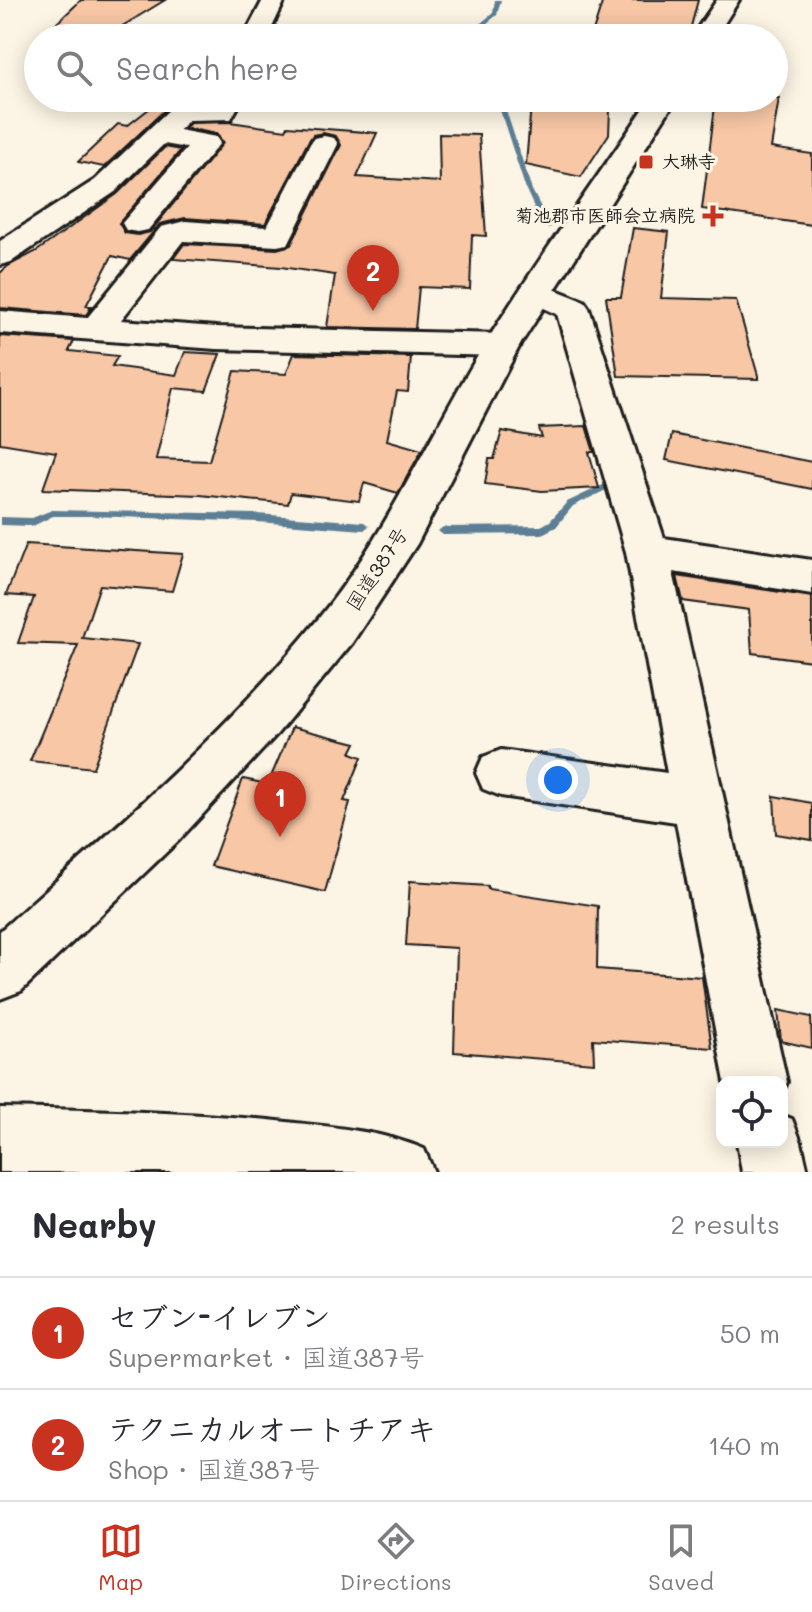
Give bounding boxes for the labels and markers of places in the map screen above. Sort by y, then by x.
place label: 大琳寺 [662,149,716,173]
marker: 大琳寺 [637,153,655,171]
place label: 菊池郡市医師会立病院 [515,203,695,227]
marker: 菊池郡市医師会立病院 [702,205,724,227]
pin: 2 [347,245,399,311]
pin: 1 [254,771,306,837]

